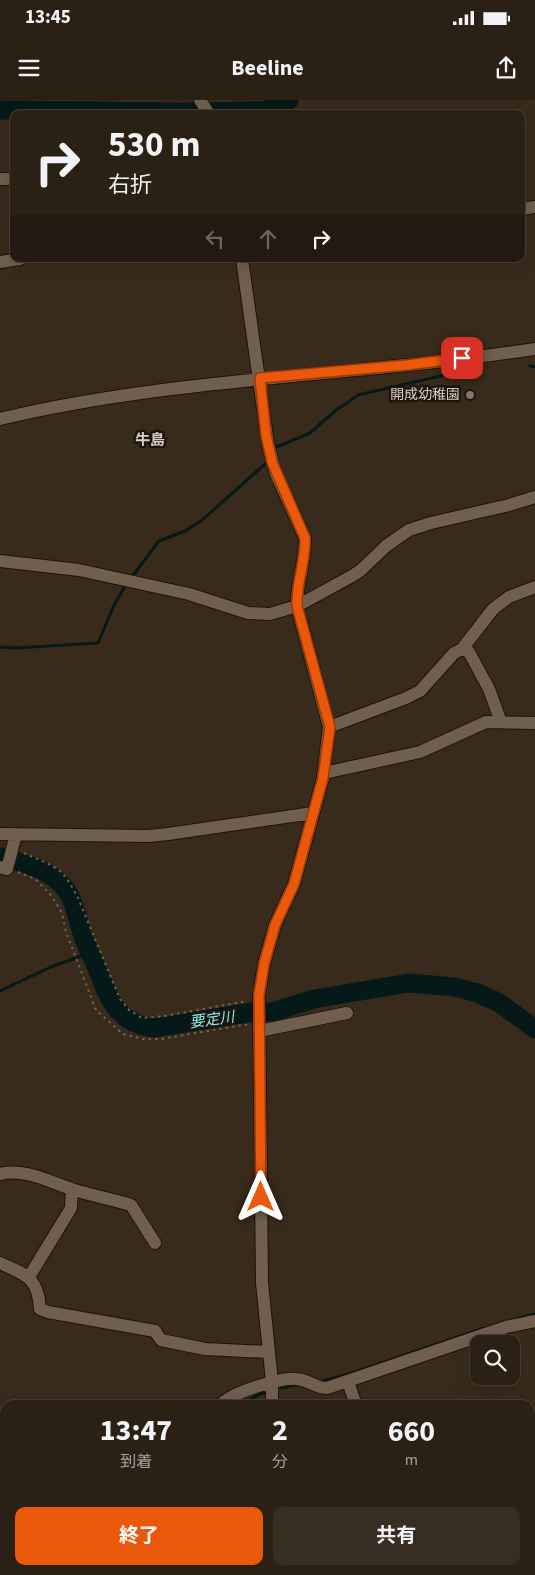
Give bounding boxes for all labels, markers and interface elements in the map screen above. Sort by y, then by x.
text: 13:45 [25,4,71,31]
text: Beeline [231,52,304,84]
icon: menu [15,54,43,82]
icon: share [492,54,520,82]
text: 530 m [108,120,200,170]
icon: right [25,130,90,195]
text: 右折 [108,169,152,201]
icon: left [201,225,229,253]
icon: ahead [254,225,282,253]
icon: right [307,225,335,253]
pin [441,337,483,379]
icon: arrive [448,344,476,372]
place label: 開成幼稚園 [390,385,460,405]
marker: 開成幼稚園 [464,389,476,401]
district label: 牛島 [135,430,165,451]
water label: 要定川 [188,1006,238,1034]
position arrow [234,1170,286,1222]
map controls [470,1335,520,1385]
button: search [470,1335,520,1385]
text: 13:47 [100,1409,172,1452]
text: 2 [272,1409,288,1452]
text: 660 [388,1410,435,1453]
text: m [405,1449,418,1471]
text: 到着 [120,1451,152,1473]
text: 分 [272,1451,288,1473]
button: 終了 [15,1507,263,1565]
button: 共有 [273,1507,520,1565]

